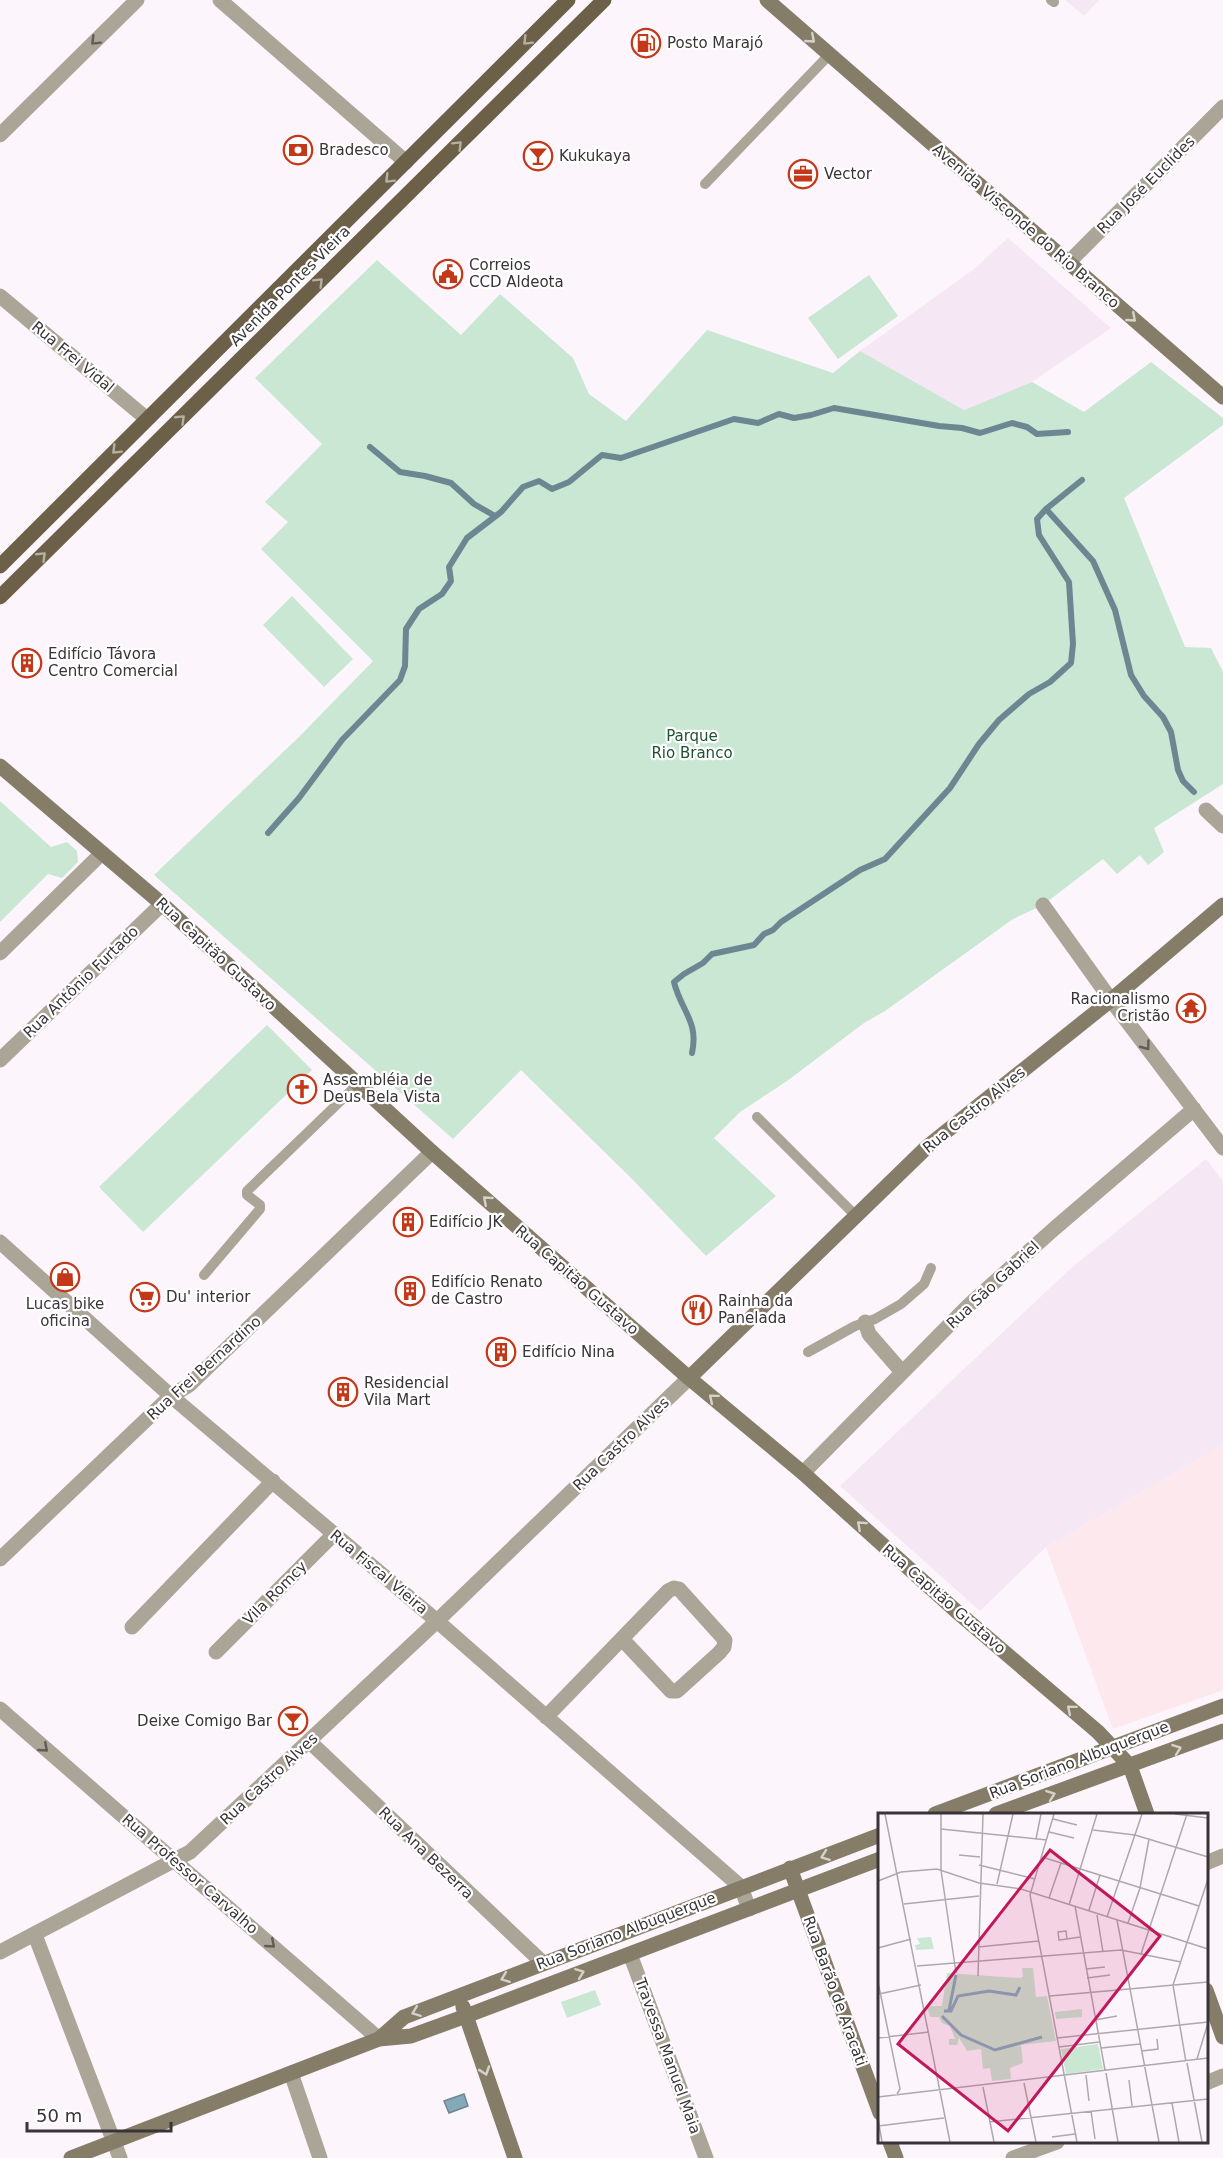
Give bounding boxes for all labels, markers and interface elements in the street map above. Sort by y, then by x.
fuel station icon: Posto Marajó [630,27,662,59]
one-way arrow [804,32,815,43]
one-way arrow [92,34,103,45]
one-way arrow [523,34,534,45]
place label: Posto Marajó [667,34,763,52]
street label: Rua José Euclides [1093,132,1199,238]
bank icon: Bradesco [282,134,314,166]
bar icon: Kukukaya [522,140,554,172]
street label: Avenida Visconde do Rio Branco [929,140,1123,312]
place label: Bradesco [319,141,389,159]
one-way arrow [451,141,462,151]
place label: Kukukaya [559,147,631,165]
office icon: Vector [787,158,819,190]
place label: Vector [824,165,873,183]
one-way arrow [385,172,395,183]
street label: Avenida Pontes Vieira [226,222,354,350]
place label: Correios CCD Aldeota [469,256,564,291]
public building icon: Correios CCD Aldeota [432,258,464,290]
one-way arrow [312,278,323,289]
one-way arrow [1125,311,1136,322]
street label: Rua Frei Vidal [28,317,118,397]
one-way arrow [174,415,184,426]
one-way arrow [113,442,124,453]
one-way arrow [34,552,45,563]
place label: Edifício Távora Centro Comercial [48,645,178,680]
building icon: Edifício Távora Centro Comercial [11,647,43,679]
park label: Parque Rio Branco [651,727,733,762]
street label: Rua Capitão Gustavo [152,894,280,1014]
street label: Rua Antônio Furtado [20,922,142,1042]
place label: Racionalismo Cristão [1070,990,1170,1025]
temple icon: Racionalismo Cristão [1175,992,1207,1024]
one-way arrow [1139,1040,1150,1051]
street label: Rua Castro Alves [919,1063,1029,1157]
place label: Assembléia de Deus Bela Vista [323,1071,441,1106]
church icon: Assembléia de Deus Bela Vista [286,1073,318,1105]
one-way arrow [484,1196,494,1207]
building icon: Edifício JK [392,1206,424,1238]
place label: Edifício JK [429,1213,503,1231]
street label: Rua Capitão Gustavo [512,1221,642,1339]
street label: Rua São Gabriel [943,1238,1043,1332]
shop icon: Lucas bike oficina [49,1261,81,1293]
place label: Edifício Renato de Castro [431,1273,543,1308]
building icon: Edifício Renato de Castro [394,1275,426,1307]
supermarket icon: Du' interior [129,1281,161,1313]
place label: Du' interior [166,1288,251,1306]
place label: Rainha da Panelada [718,1292,793,1327]
restaurant icon: Rainha da Panelada [681,1294,713,1326]
place label: Lucas bike oficina [26,1295,104,1330]
street label: Rua Frei Bernardino [143,1312,265,1424]
building icon: Edifício Nina [485,1336,517,1368]
place label: Edifício Nina [522,1343,615,1361]
place label: Residencial Vila Mart [364,1374,449,1409]
building icon: Residencial Vila Mart [327,1376,359,1408]
street label: Rua Castro Alves [569,1393,673,1494]
one-way arrow [709,1394,720,1405]
one-way arrow [857,1521,868,1532]
street label: Rua Fiscal Vieira [326,1526,432,1618]
street label: Rua Capitão Gustavo [879,1540,1009,1658]
street label: Vila Romcy [239,1557,311,1629]
bar icon: Deixe Comigo Bar [277,1705,309,1737]
one-way arrow [1067,1705,1078,1716]
place label: Deixe Comigo Bar [137,1712,273,1730]
street label: Rua Soriano Albuquerque [987,1717,1171,1803]
street label: Rua Castro Alves [217,1729,322,1829]
one-way arrow [37,1740,48,1751]
one-way arrow [1171,1744,1182,1756]
one-way arrow [1045,1789,1056,1802]
street label: Rua Ana Bezerra [375,1803,477,1903]
street label: Rua Professor Carvalho [118,1810,262,1938]
inset map [878,1813,1208,2143]
one-way arrow [820,1848,831,1861]
street label: Rua Soriano Albuquerque [534,1888,718,1974]
street label: Rua Barão de Aracati [799,1913,871,2069]
one-way arrow [264,1937,275,1948]
one-way arrow [573,1968,584,1980]
one-way arrow [500,1971,511,1983]
street label: Travessa Manuel Maia [631,1975,705,2137]
one-way arrow [411,2005,422,2017]
one-way arrow [477,2066,490,2076]
scale bar [27,2095,171,2133]
text: 50 m [36,2105,82,2126]

